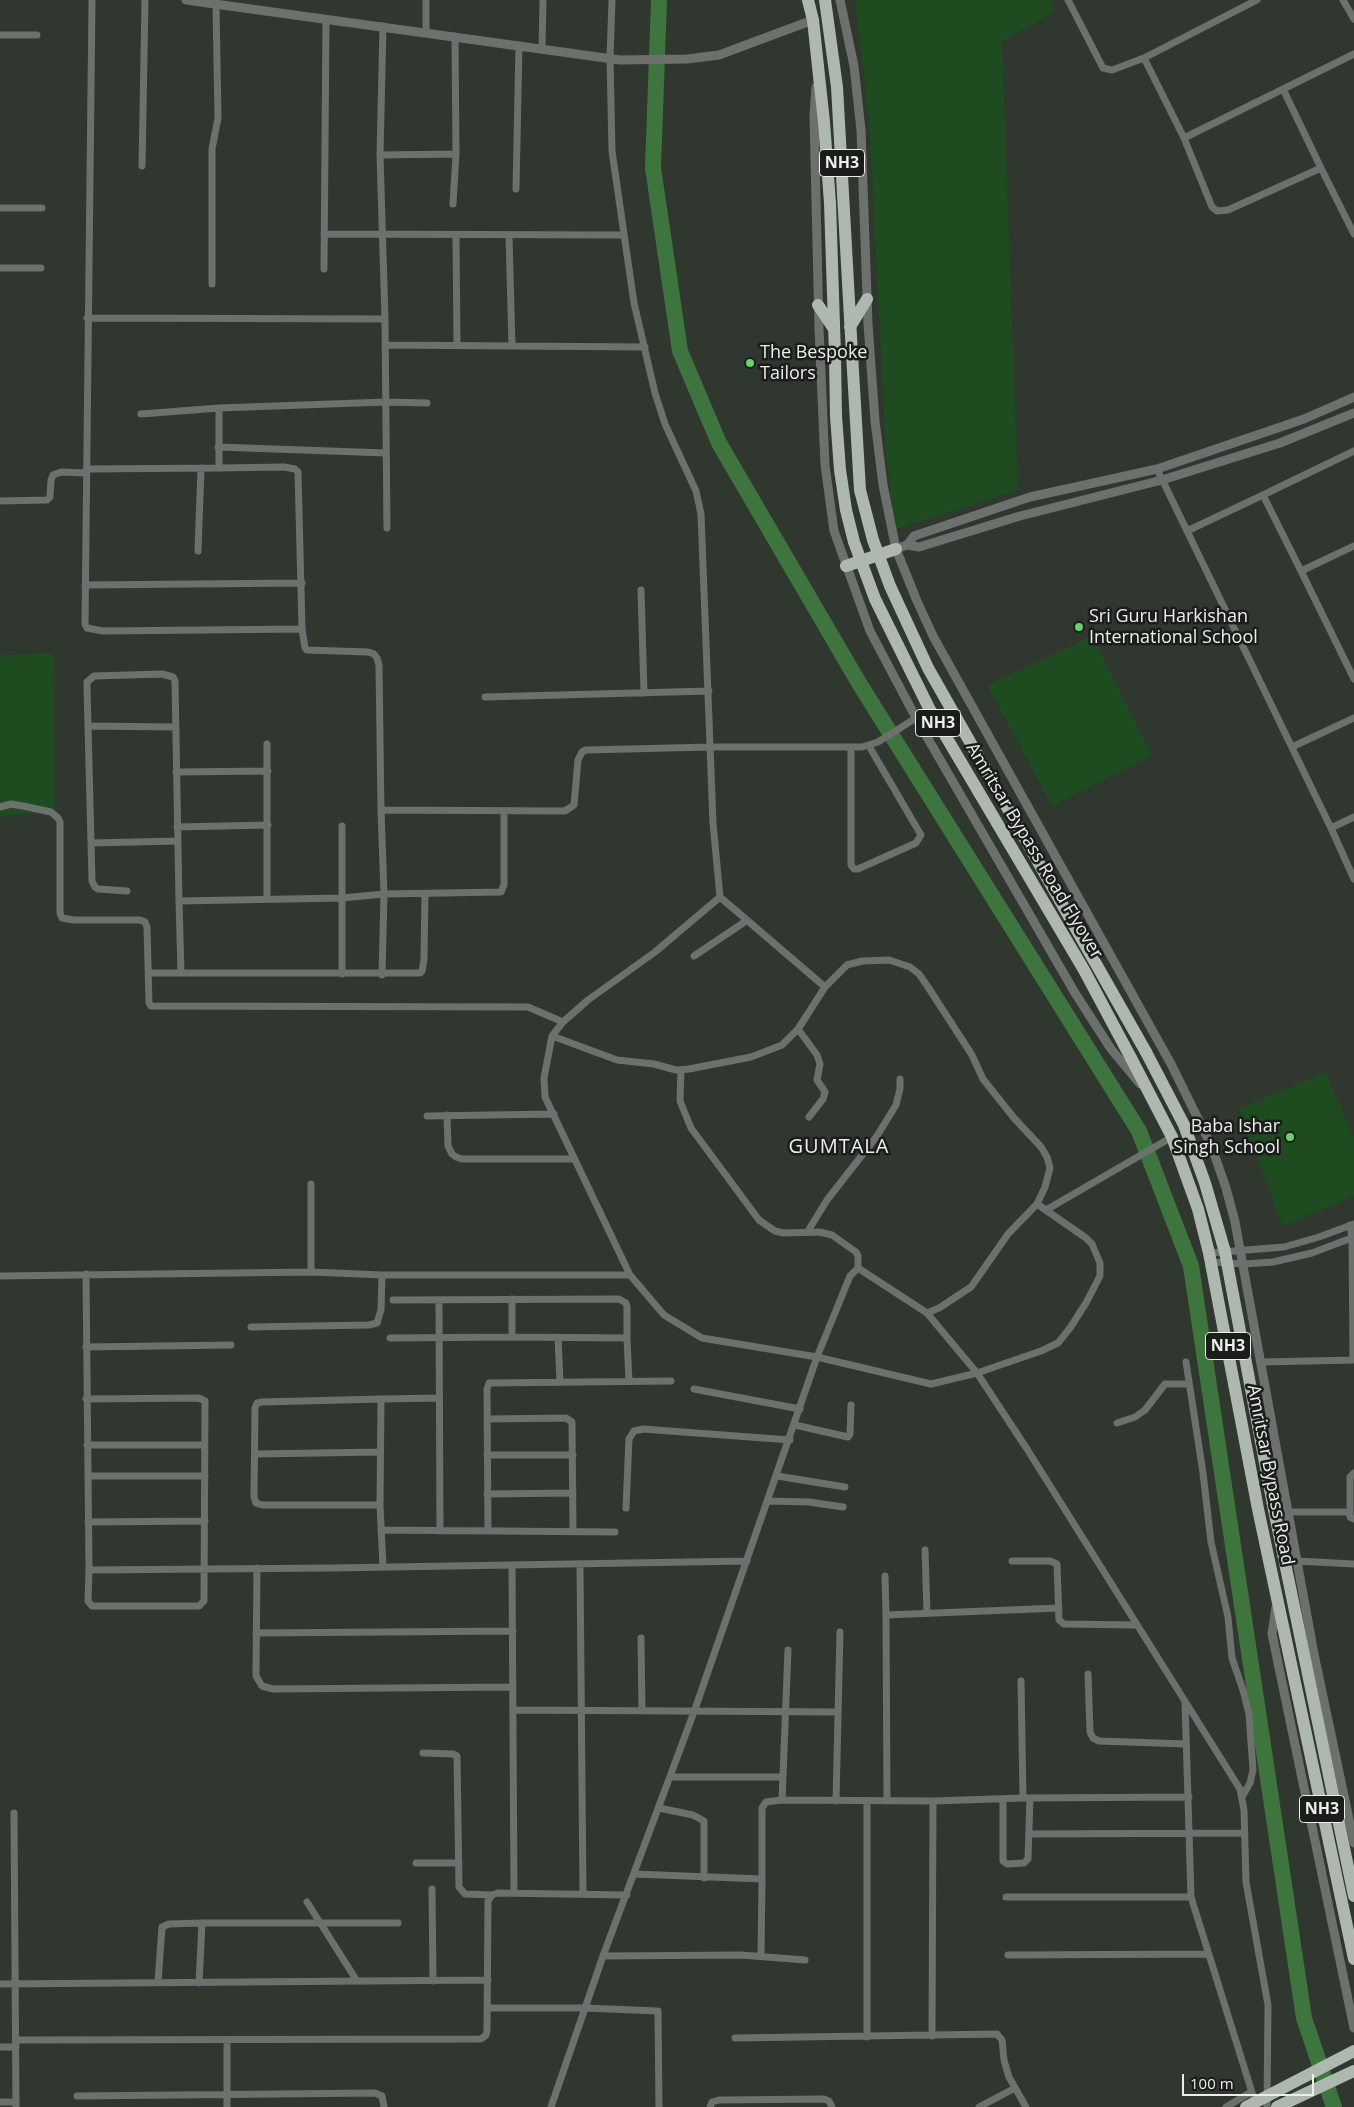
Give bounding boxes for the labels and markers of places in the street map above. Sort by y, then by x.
place label: The Bespoke Tailors [760,342,867,384]
marker: The Bespoke Tailors [744,357,756,369]
place label: Sri Guru Harkishan International School [1089,606,1258,649]
marker: Sri Guru Harkishan International School [1073,621,1085,633]
place label: Baba Ishar Singh School [1173,1116,1280,1158]
marker: Baba Ishar Singh School [1284,1131,1296,1143]

